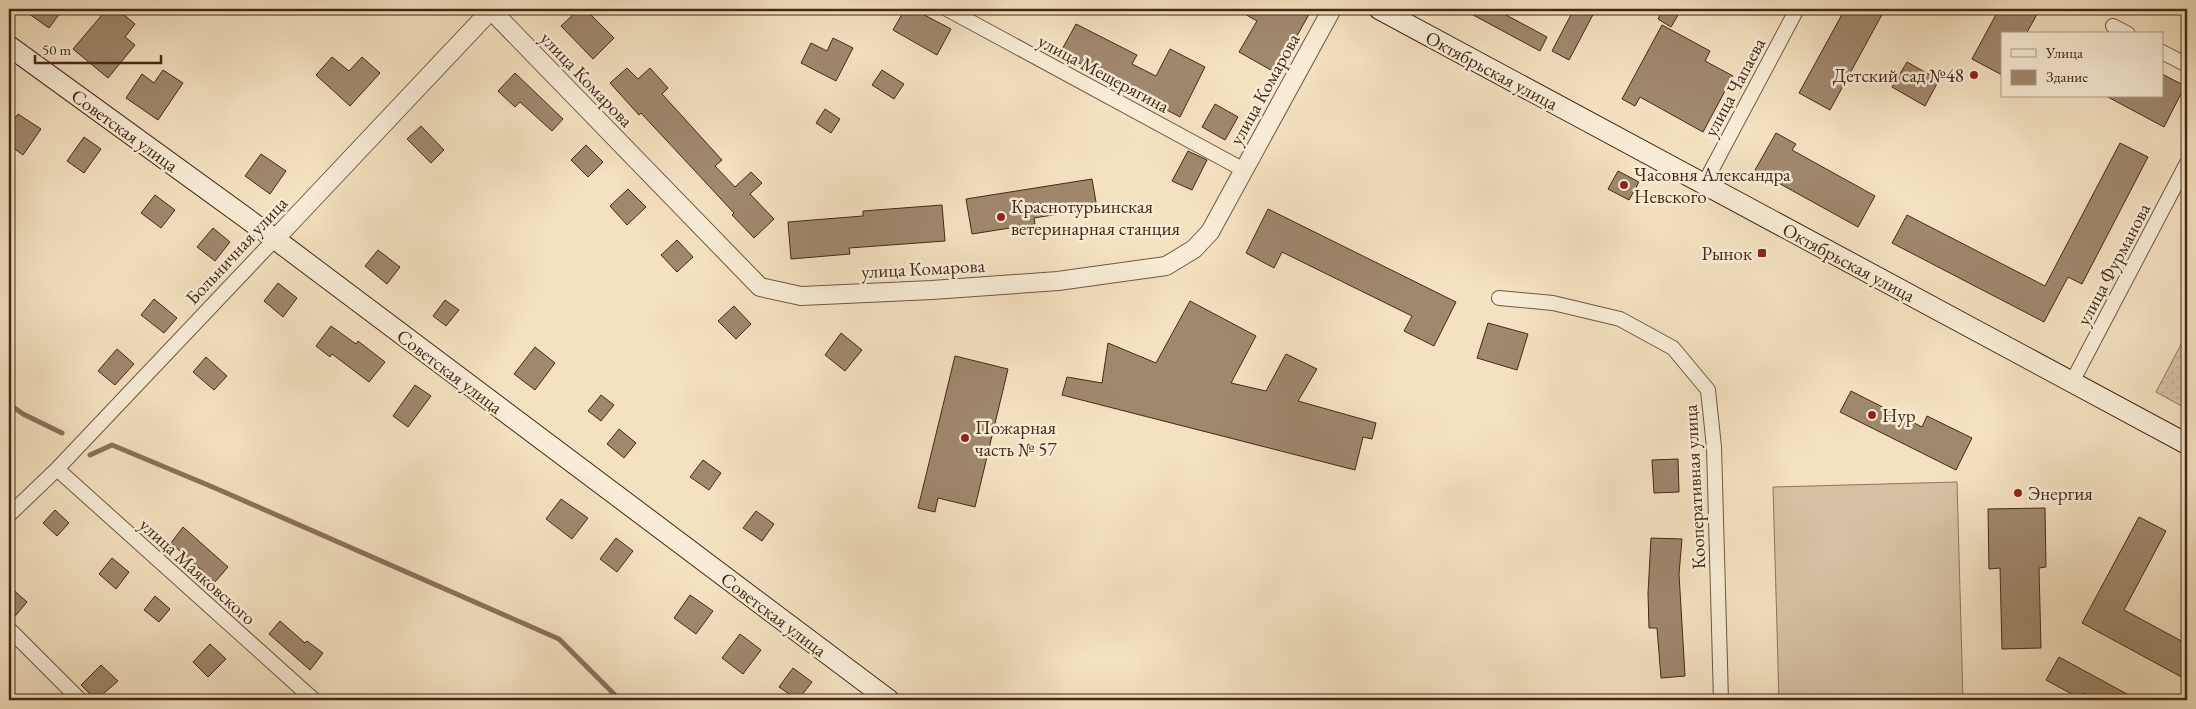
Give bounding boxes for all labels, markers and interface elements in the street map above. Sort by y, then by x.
street label: Октябрьская улица [1421,25,1563,116]
street label: улица Комарова [535,26,639,133]
street label: улица Мещерягина [1034,28,1174,119]
street label: улица Комарова [1223,29,1306,149]
scale bar [35,32,161,64]
legend [2001,32,2164,98]
street label: улица Чапаева [1698,33,1771,141]
text: 50 m [42,40,71,59]
text: Улица [2045,43,2083,62]
place label: Детский сад №48 [1833,63,1964,88]
text: Здание [2046,67,2088,86]
marker: Детский сад №48 [1968,69,1980,81]
street label: Советская улица [66,83,184,178]
place label: Часовня Александра Невского [1634,162,1791,209]
marker: Часовня Александра Невского [1618,179,1630,191]
street label: Больничная улица [180,191,293,310]
place label: Краснотурьинская ветеринарная станция [1011,194,1180,241]
street label: улица Фурманова [2071,198,2156,330]
marker: Краснотурьинская ветеринарная станция [995,211,1007,223]
street label: Октябрьская улица [1778,217,1920,308]
place label: Рынок [1702,241,1752,266]
marker: Рынок [1756,247,1768,259]
street label: улица Комарова [860,253,986,284]
street label: Советская улица [392,323,508,420]
place label: Нур [1882,403,1916,428]
street label: Кооперативная улица [1678,404,1711,570]
marker: Нур [1866,409,1878,421]
place label: Пожарная часть № 57 [975,415,1057,462]
marker: Пожарная часть № 57 [959,432,971,444]
place label: Энергия [2028,481,2093,506]
marker: Энергия [2012,487,2024,499]
street label: улица Маяковского [134,512,261,630]
street label: Советская улица [716,566,832,663]

